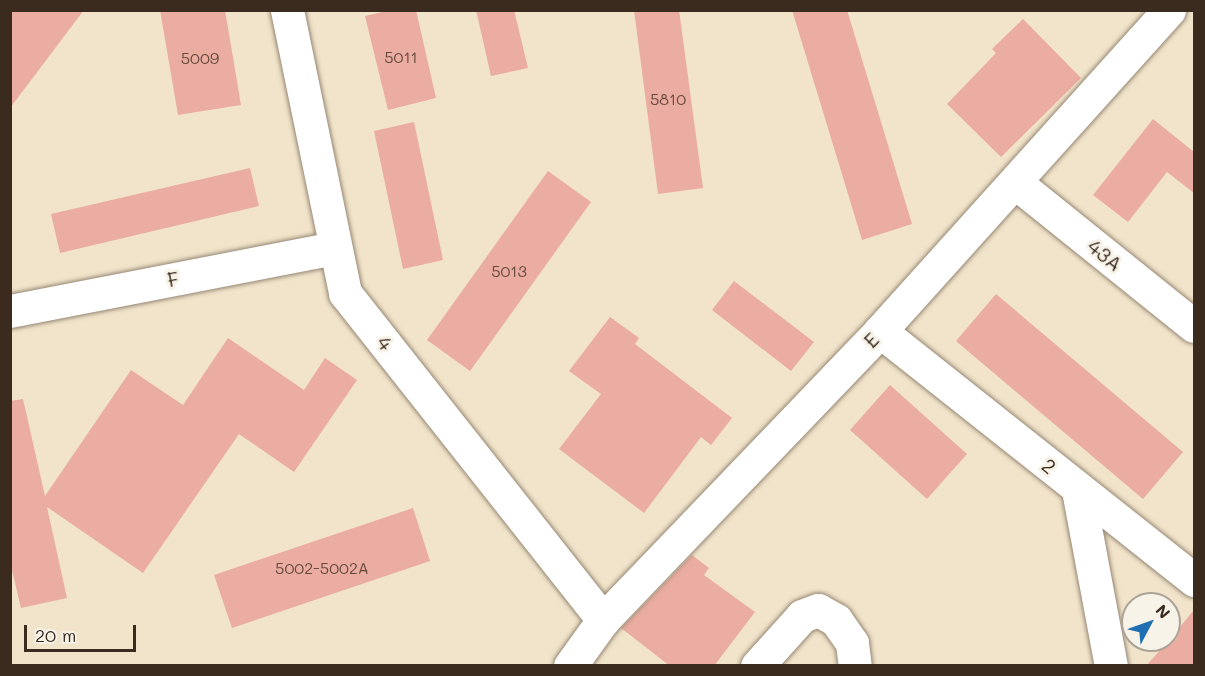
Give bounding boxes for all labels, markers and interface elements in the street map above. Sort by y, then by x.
house number: 5011 [384,47,418,67]
house number: 5009 [181,48,219,68]
house number: 5810 [650,89,686,109]
street label: 43A [1083,234,1127,276]
house number: 5013 [491,261,527,281]
street label: F [165,266,181,292]
street label: E [858,328,884,352]
street label: 4 [372,331,398,355]
street label: 2 [1037,453,1061,479]
house number: 5002-5002A [275,558,369,578]
north arrow [1121,592,1181,652]
text: N [1152,600,1175,623]
scale bar [27,613,140,651]
text: 20 m [35,623,76,647]

